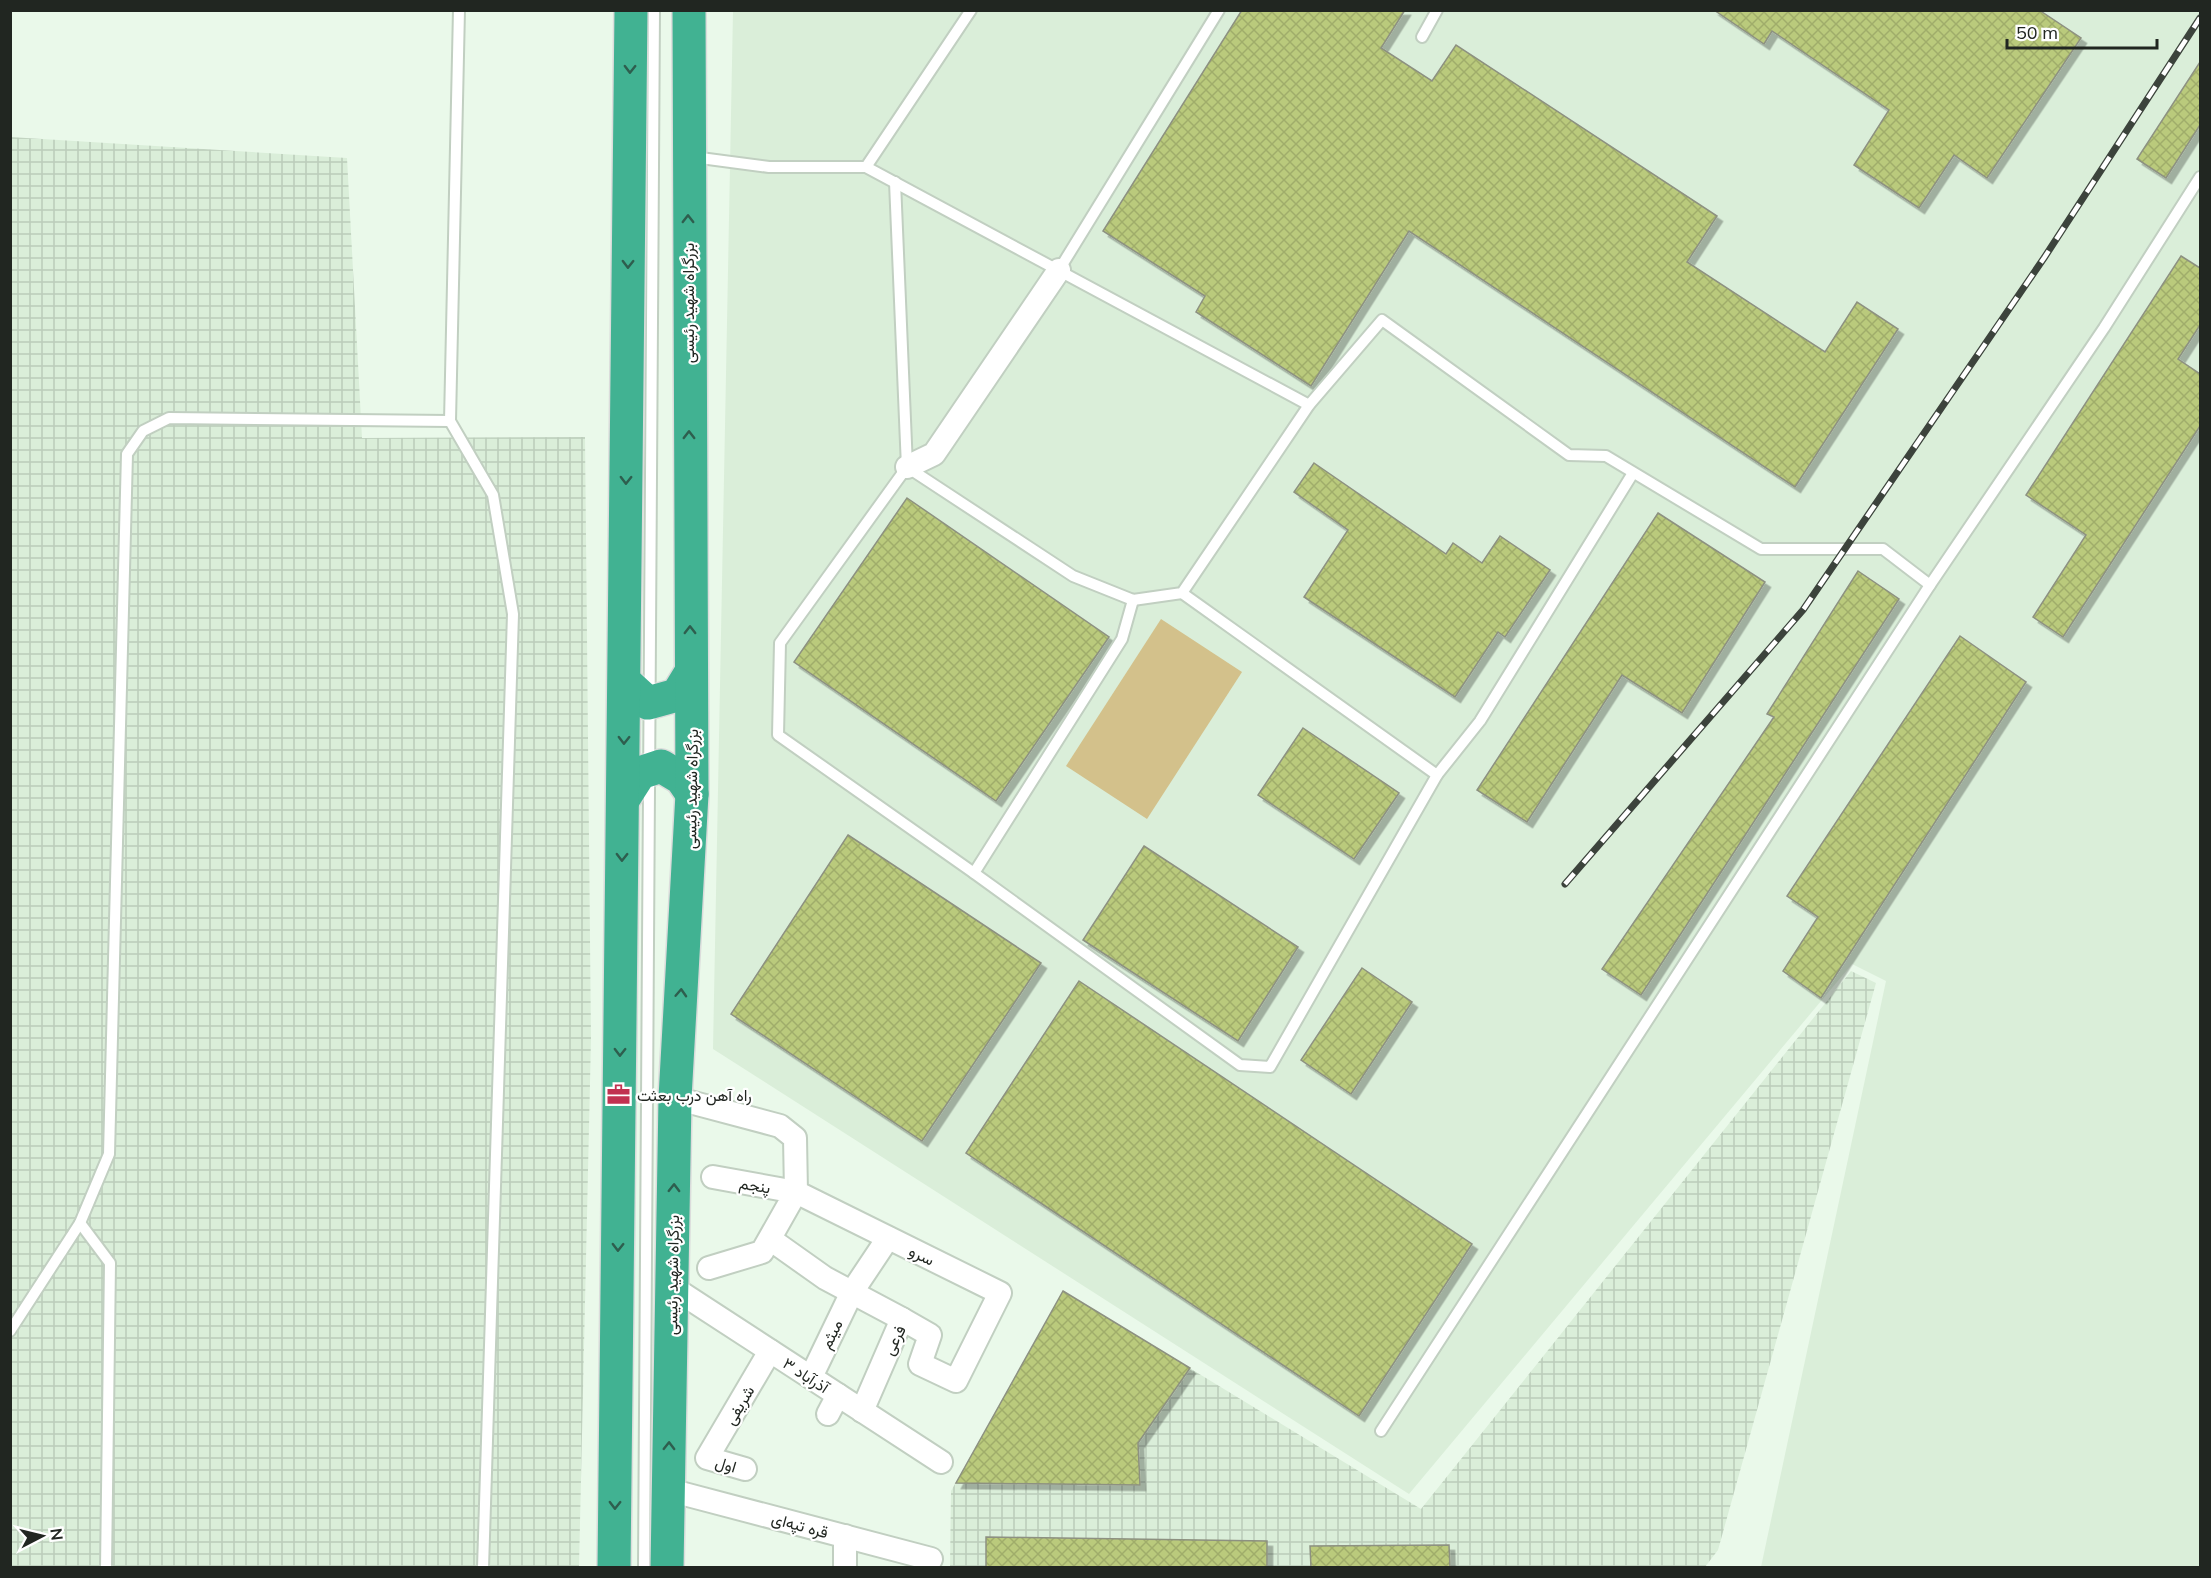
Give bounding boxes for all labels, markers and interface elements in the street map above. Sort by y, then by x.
scale bar [2007,12,2157,50]
text: 50 m [2016,21,2058,44]
one-way arrow [624,64,637,73]
one-way arrow [682,215,694,224]
street label: بزرگراه شهید رئیسی [678,243,699,363]
one-way arrow [622,259,635,268]
one-way arrow [683,431,695,440]
one-way arrow [620,475,632,484]
one-way arrow [684,626,696,635]
street label: بزرگراه شهید رئیسی [680,729,703,849]
one-way arrow [618,736,630,745]
one-way arrow [616,852,628,861]
one-way arrow [674,989,687,998]
one-way arrow [614,1047,626,1056]
office icon: راه آهن درب بعثت [606,1082,632,1108]
place label: راه آهن درب بعثت [637,1085,752,1106]
street label: پنجم [737,1172,772,1200]
one-way arrow [667,1184,680,1193]
street label: بزرگراه شهید رئیسی [661,1215,684,1335]
street label: سرو [906,1240,938,1271]
one-way arrow [612,1242,624,1251]
street label: میثم [815,1316,848,1352]
street label: فرعی [878,1322,911,1359]
street label: ۳ آذرآباد [779,1353,834,1399]
street label: شریفی [720,1382,759,1429]
one-way arrow [663,1442,675,1451]
street label: اول [713,1451,739,1478]
one-way arrow [609,1500,621,1509]
north arrow [12,1506,72,1566]
street label: قره تپه‌ای [769,1508,831,1544]
text: N [46,1527,68,1541]

